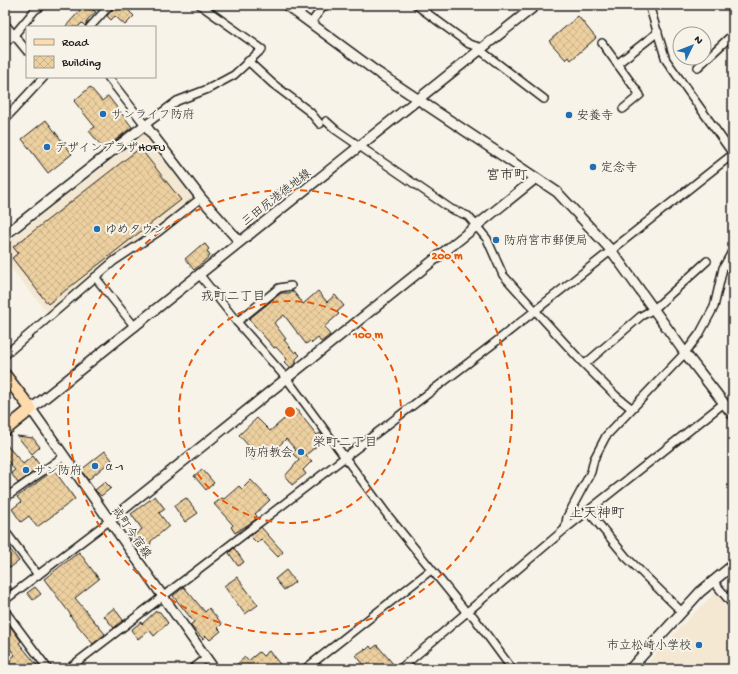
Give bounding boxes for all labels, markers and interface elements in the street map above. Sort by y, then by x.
legend [26,26,156,78]
north arrow [672,26,712,66]
text: N [691,34,705,47]
text: Road [62,37,89,51]
text: Building [61,57,101,71]
place label: サンライフ防府 [111,108,195,123]
marker: サンライフ防府 [98,109,108,119]
place label: 安養寺 [577,109,613,124]
marker: 安養寺 [564,110,574,120]
place label: デザインプラザHOFU [55,141,166,156]
marker: デザインプラザHOFU [42,142,52,152]
place label: 定念寺 [601,161,637,176]
marker: 定念寺 [588,162,598,172]
street label: 三田尻港徳地線 [239,166,315,230]
district label: 宮市町 [486,168,528,185]
marker: ゆめタウン [92,224,102,234]
place label: ゆめタウン [105,224,165,238]
place label: 防府宮市郵便局 [504,234,588,249]
marker: 防府宮市郵便局 [491,235,501,245]
text: 200 m [432,250,463,264]
district label: 戎町二丁目 [200,290,266,305]
text: 100 m [352,329,383,343]
centre of rings [283,405,297,419]
district label: 栄町二丁目 [312,436,378,451]
place label: 防府教会 [245,446,293,461]
marker: 防府教会 [296,447,306,457]
marker: α-1 [90,461,100,471]
place label: α-1 [103,461,124,475]
place label: サン防府 [34,464,82,479]
marker: サン防府 [21,465,31,475]
street label: 戒町今宿線 [107,504,154,562]
district label: 上天神町 [569,506,625,523]
place label: 市立松崎小学校 [607,639,691,654]
marker: 市立松崎小学校 [694,640,704,650]

